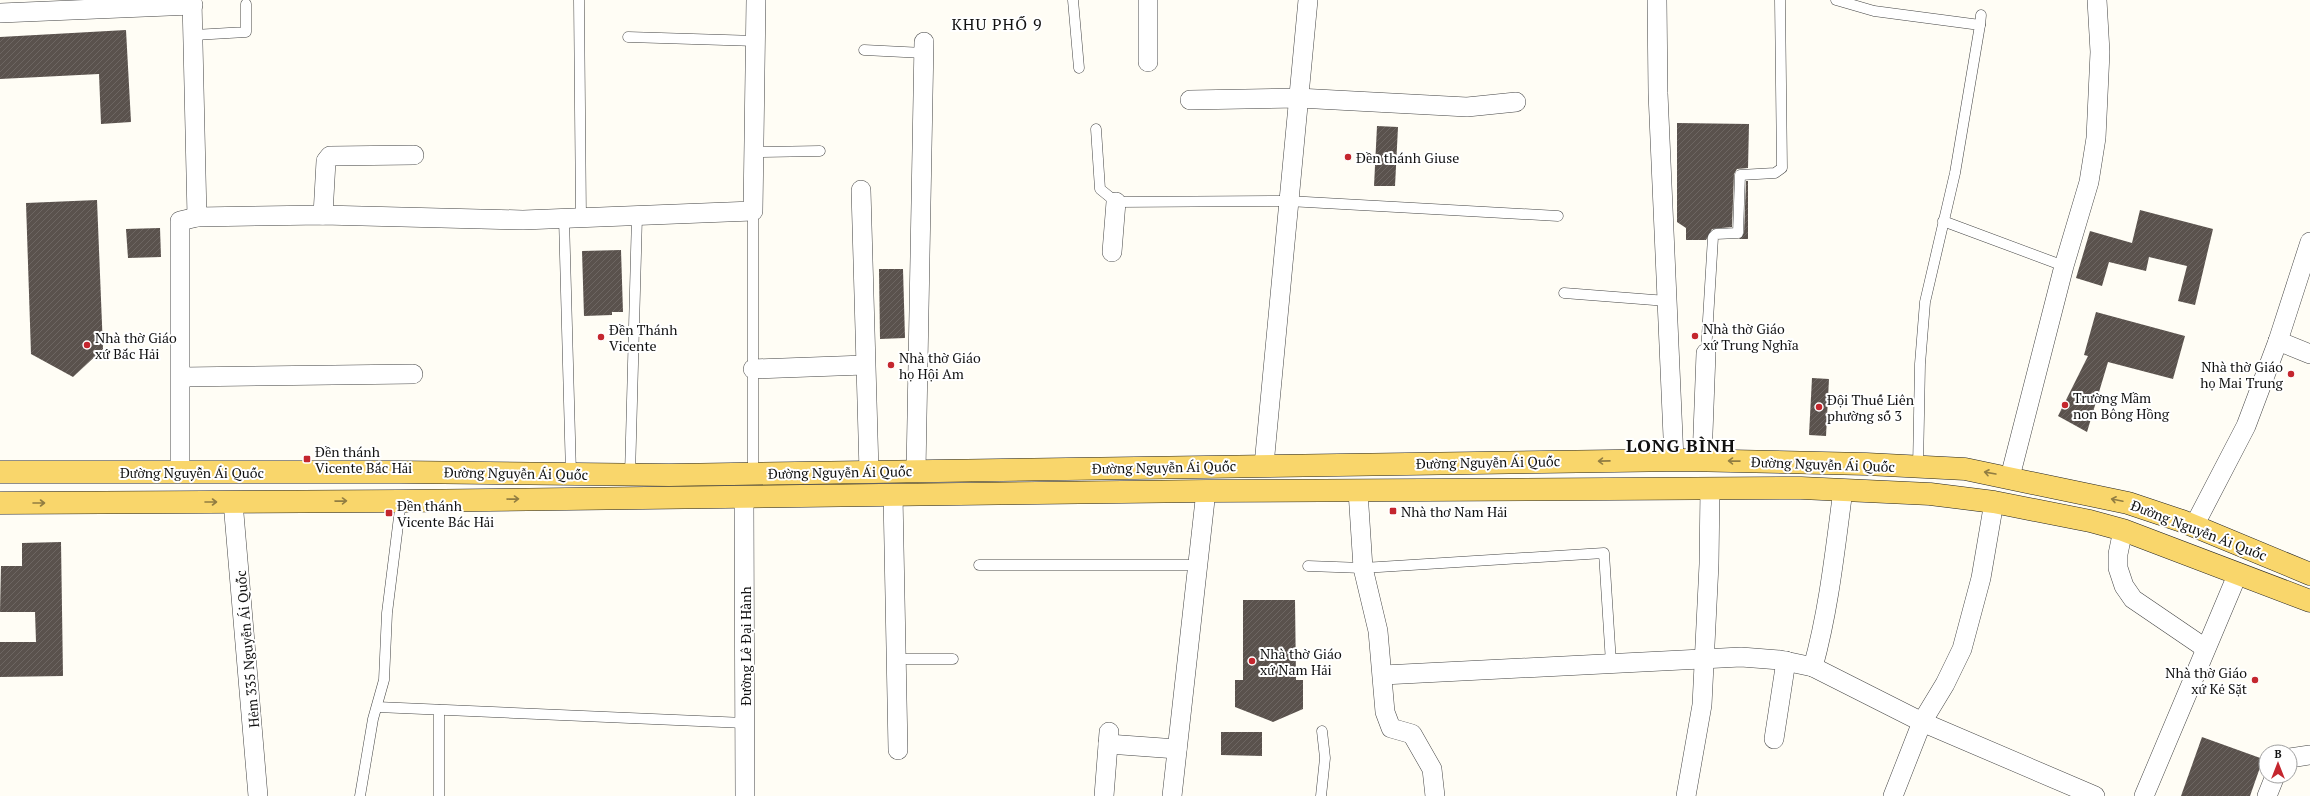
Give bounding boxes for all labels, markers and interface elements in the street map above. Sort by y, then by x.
district label: KHU PHỐ 9 [951,13,1043,35]
place label: Đền thánh Giuse [1356,148,1459,167]
marker: Đền thánh Giuse [1343,152,1353,162]
place label: Nhà thờ Giáo xứ Trung Nghĩa [1703,319,1799,354]
place label: Đền Thánh Vicente [609,320,677,355]
place label: Nhà thờ Giáo xứ Bắc Hải [95,328,177,363]
marker: Nhà thờ Giáo xứ Trung Nghĩa [1690,331,1700,341]
marker: Đền Thánh Vicente [596,332,606,342]
marker: Nhà thờ Giáo xứ Bắc Hải [82,340,92,350]
place label: Nhà thờ Giáo họ Hội Am [899,348,981,383]
place label: Nhà thờ Giáo họ Mai Trung [2200,357,2284,392]
marker: Nhà thờ Giáo họ Hội Am [886,360,896,370]
marker: Nhà thờ Giáo họ Mai Trung [2286,369,2296,379]
place label: Trường Mầm non Bông Hồng [2073,388,2170,423]
place label: Đội Thuế Liên phường số 3 [1827,390,1915,425]
marker: Trường Mầm non Bông Hồng [2060,400,2070,410]
marker: Đội Thuế Liên phường số 3 [1814,402,1824,412]
district label: LONG BÌNH [1626,433,1736,457]
place label: Đền thánh Vicente Bắc Hải [315,442,412,477]
street label: Đường Nguyễn Ái Quốc [1416,451,1560,473]
street label: Đường Nguyễn Ái Quốc [1751,452,1895,476]
marker: Đền thánh Vicente Bắc Hải [302,454,312,464]
street label: Đường Nguyễn Ái Quốc [1092,456,1236,478]
one-way arrow [1598,457,1611,465]
one-way arrow [1728,457,1741,465]
street label: Đường Nguyễn Ái Quốc [768,461,912,483]
street label: Đường Nguyễn Ái Quốc [444,462,588,484]
street label: Đường Nguyễn Ái Quốc [120,463,264,482]
one-way arrow [1983,469,1996,477]
one-way arrow [506,495,519,503]
street label: Đường Nguyễn Ái Quốc [2128,495,2270,565]
place label: Đền thánh Vicente Bác Hải [397,496,494,531]
one-way arrow [2111,496,2124,504]
one-way arrow [334,497,347,505]
one-way arrow [204,498,217,506]
one-way arrow [32,499,45,507]
place label: Nhà thơ Nam Hải [1401,502,1508,521]
marker: Nhà thơ Nam Hải [1388,506,1398,516]
marker: Đền thánh Vicente Bác Hải [384,508,394,518]
street label: Hẻm 335 Nguyễn Ái Quốc [231,570,263,728]
street label: Đường Lê Đại Hành [736,586,755,706]
place label: Nhà thờ Giáo xứ Nam Hải [1260,644,1342,679]
marker: Nhà thờ Giáo xứ Nam Hải [1247,656,1257,666]
place label: Nhà thờ Giáo xứ Kẻ Sặt [2165,663,2248,698]
marker: Nhà thờ Giáo xứ Kẻ Sặt [2250,675,2260,685]
north arrow [2258,744,2298,784]
text: B [2274,747,2282,761]

